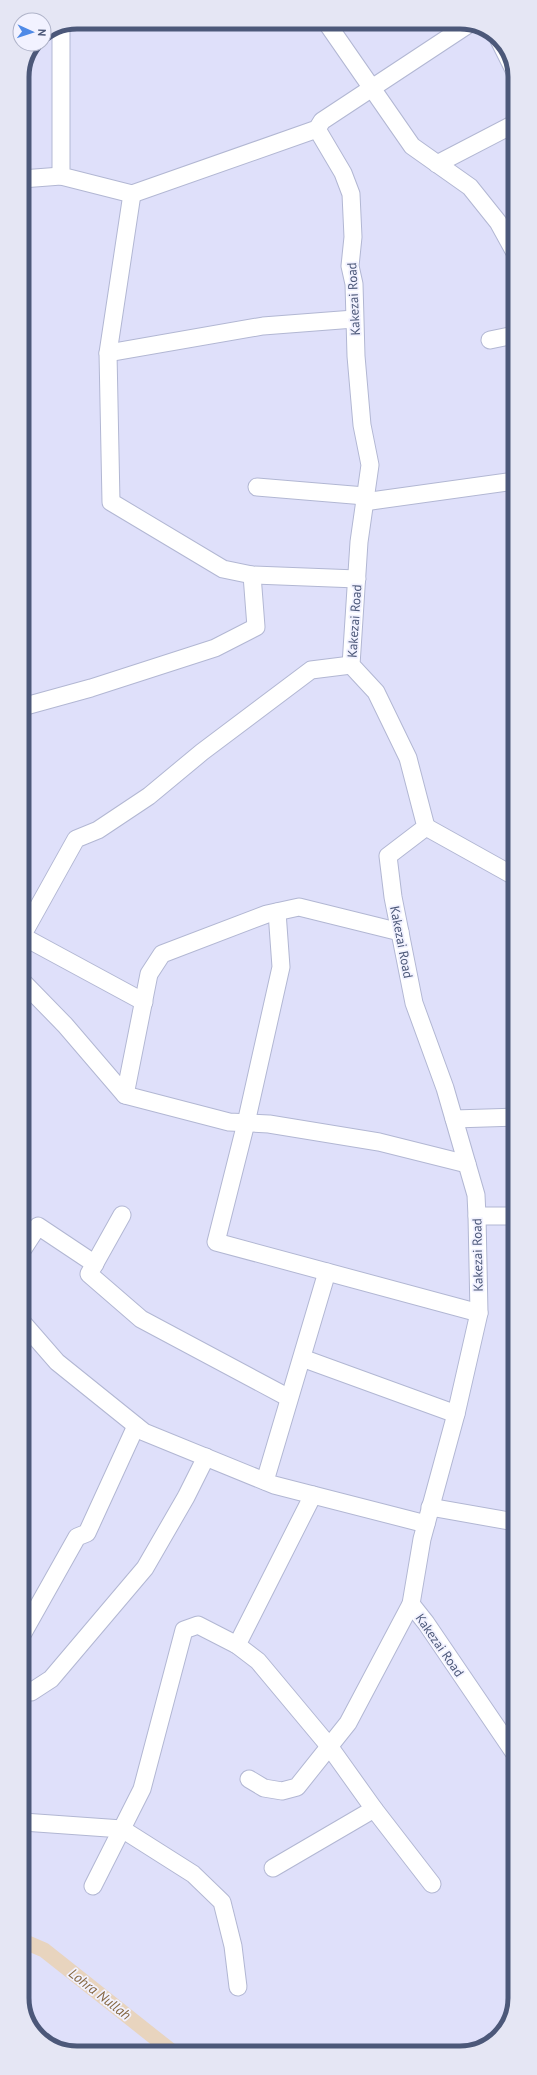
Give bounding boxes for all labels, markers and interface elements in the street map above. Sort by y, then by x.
north arrow [12,12,52,52]
text: N [35,29,49,37]
street label: Kakezai Road [343,262,364,336]
street label: Kakezai Road [343,584,366,658]
street label: Kakezai Road [386,905,417,980]
street label: Kakezai Road [468,1218,487,1292]
street label: Kakezai Road [412,1610,468,1680]
water label: Lohra Nullah [65,1964,135,2024]

